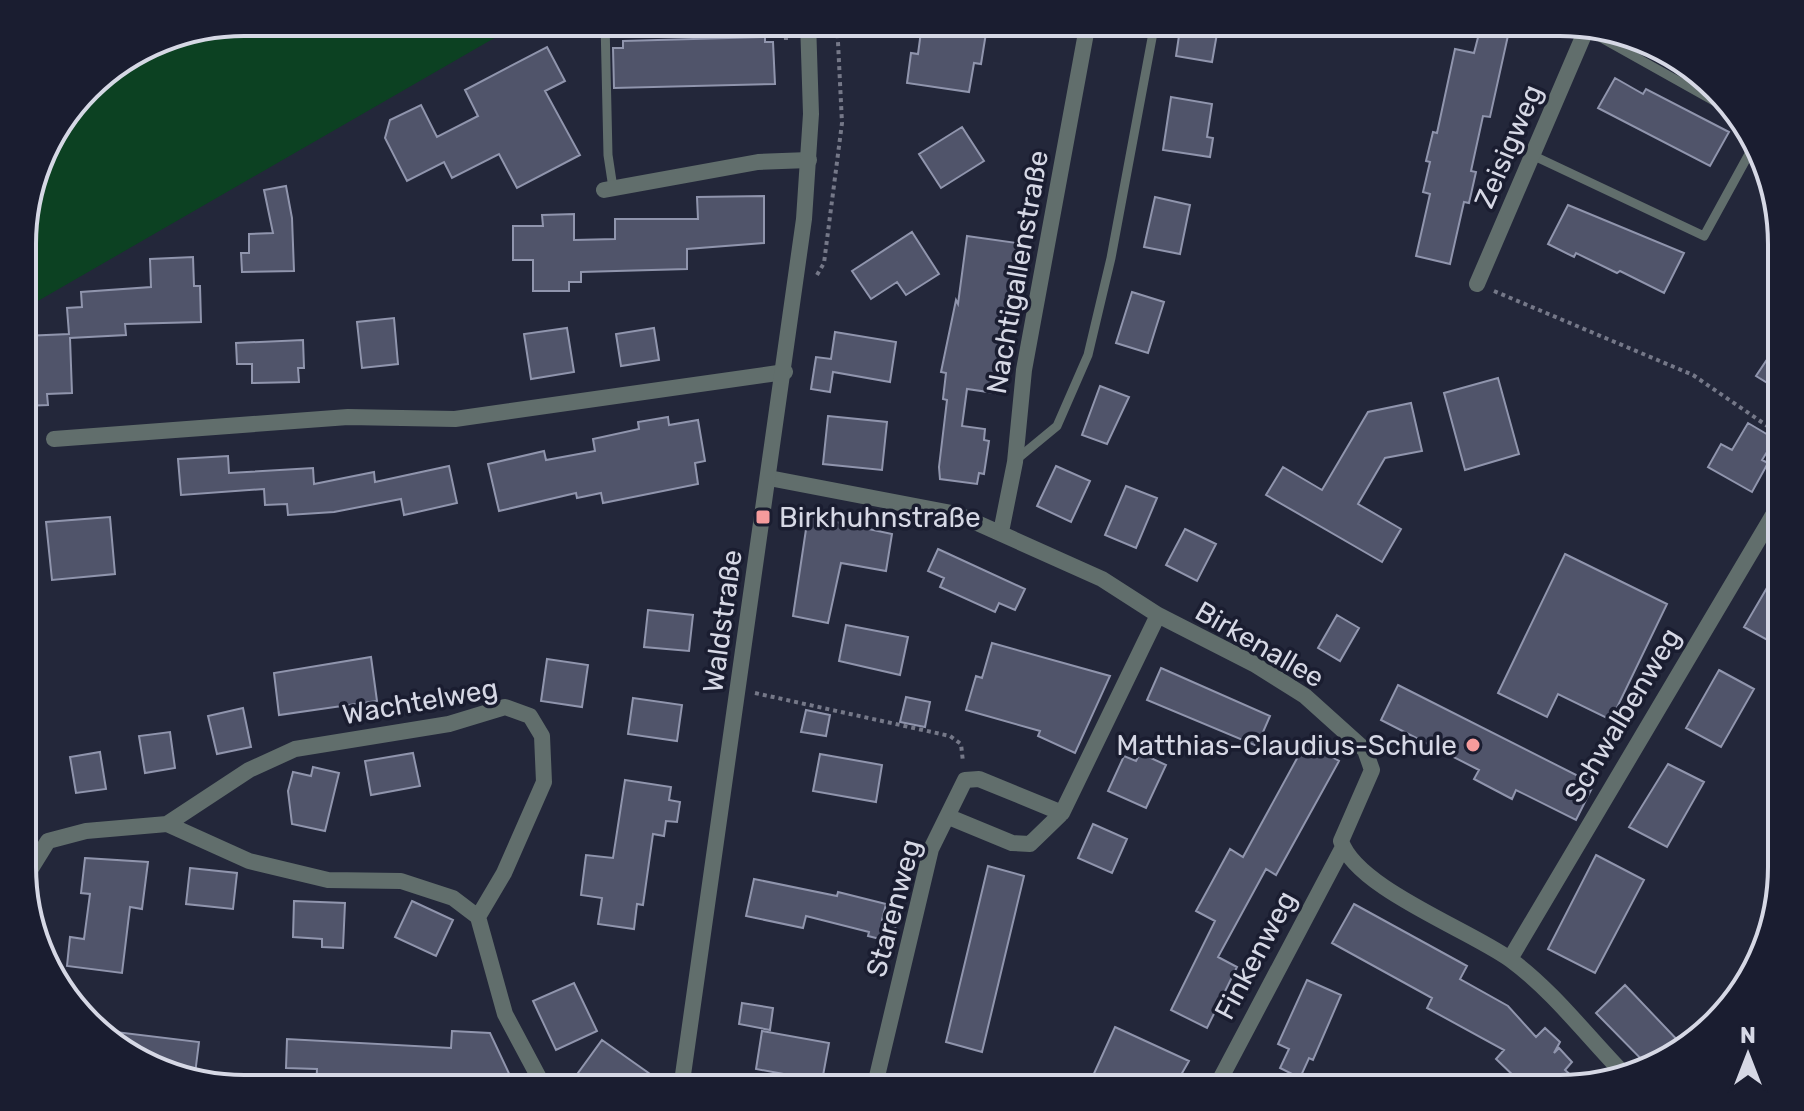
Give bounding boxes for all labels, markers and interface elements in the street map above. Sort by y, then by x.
street label: Zeisigweg [1468,79,1549,213]
street label: Nachtigallenstraße [980,148,1055,396]
place label: Birkhuhnstraße [779,501,981,534]
marker: Birkhuhnstraße [754,508,772,526]
street label: Waldstraße [696,547,749,695]
street label: Birkenallee [1190,594,1330,694]
street label: Schwalbenweg [1557,622,1687,808]
street label: Wachtelweg [340,672,500,731]
place label: Matthias-Claudius-Schule [1116,729,1457,762]
marker: Matthias-Claudius-Schule [1464,736,1482,754]
street label: Starenweg [859,836,928,981]
street label: Finkenweg [1208,885,1303,1025]
north arrow [1708,1015,1788,1095]
text: N [1740,1022,1756,1049]

